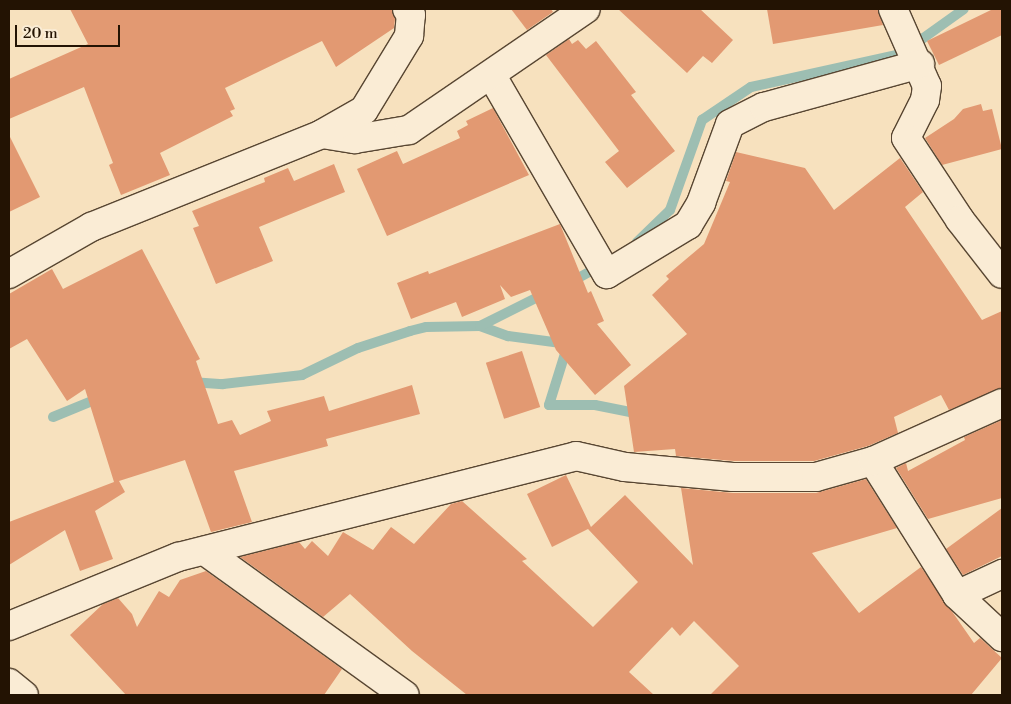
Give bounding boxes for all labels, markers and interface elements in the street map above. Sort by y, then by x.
scale bar [18,15,122,47]
text: 20 m [23,24,58,43]

